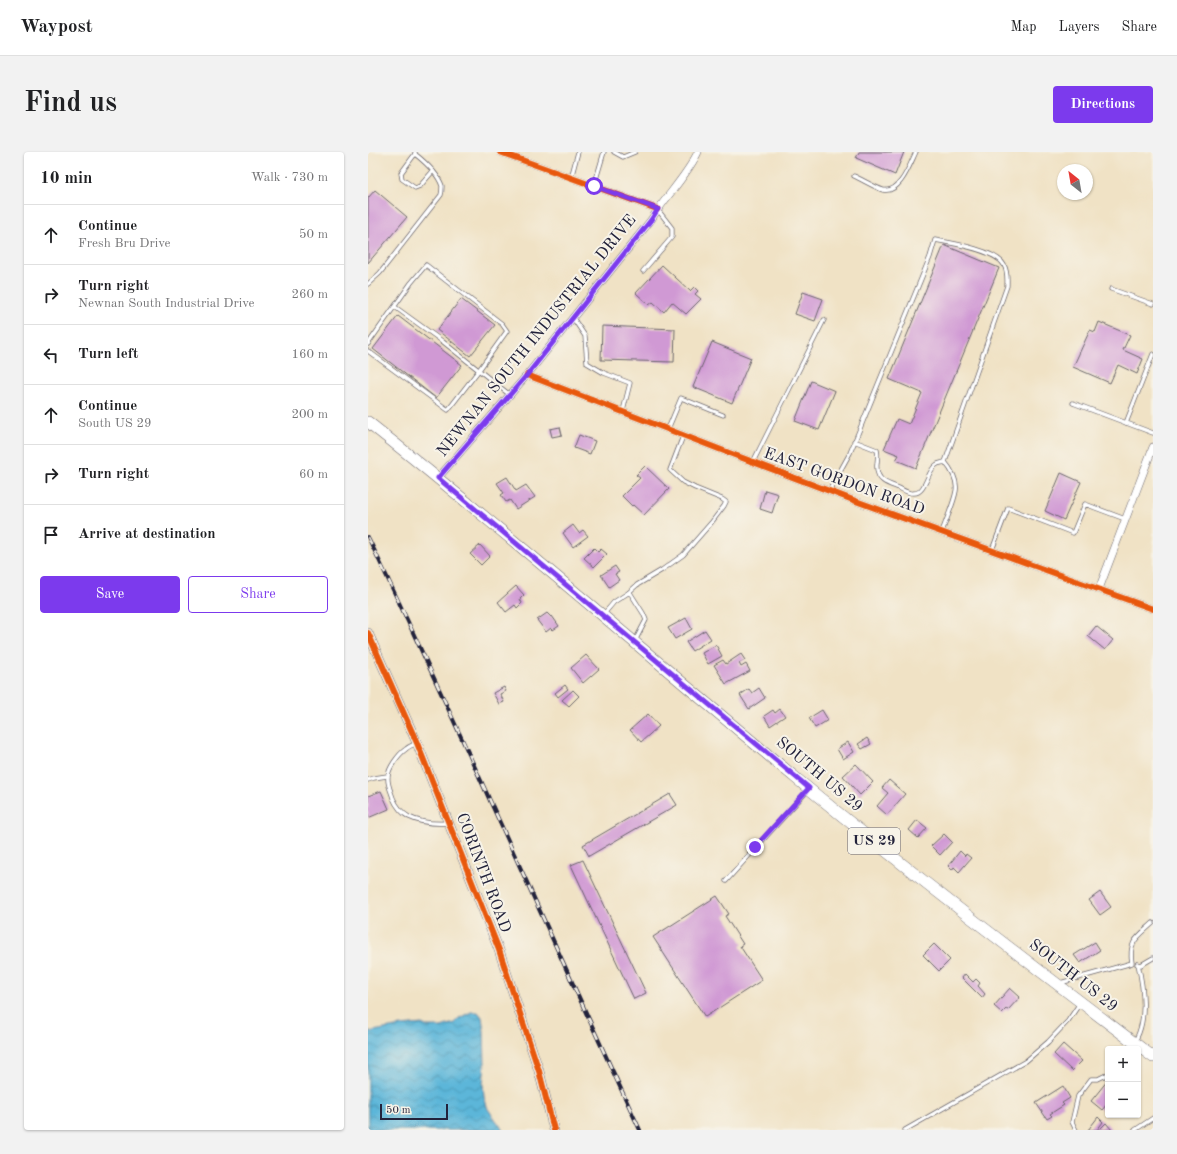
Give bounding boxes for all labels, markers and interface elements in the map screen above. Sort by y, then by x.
text: Waypost [20,18,93,37]
text: Map [1011,20,1037,34]
text: Layers [1059,20,1100,34]
text: Share [1122,20,1157,34]
button: Directions [1053,86,1153,123]
text: Find us [24,90,117,118]
north arrow [1057,164,1093,200]
text: 10 min [40,170,93,187]
text: Walk · 730 m [251,171,328,184]
route start [585,177,603,195]
street label: NEWNAN SOUTH INDUSTRIAL DRIVE [434,212,640,460]
text: Continue [78,219,137,234]
icon: ahead [40,224,62,246]
text: 50 m [299,228,328,241]
text: Fresh Bru Drive [78,237,171,250]
text: Turn right [78,279,149,294]
icon: right [40,284,62,306]
text: 260 m [291,288,328,301]
text: Newnan South Industrial Drive [78,297,255,310]
icon: left [40,344,62,366]
text: Turn left [78,347,138,362]
text: 160 m [291,348,328,361]
text: Continue [78,399,137,414]
icon: ahead [40,404,62,426]
text: 200 m [291,408,328,421]
text: South US 29 [78,417,152,430]
street label: EAST GORDON ROAD [761,445,927,519]
icon: right [40,464,62,486]
text: Turn right [78,467,149,482]
text: 60 m [299,468,328,481]
icon: arrive [40,524,62,546]
text: Arrive at destination [78,527,216,542]
button: Save [40,576,180,613]
button: Share [188,576,328,613]
street label: SOUTH US 29 [773,734,865,816]
street label: CORINTH ROAD [453,811,513,935]
road number: US 29 [848,828,900,854]
route end [746,838,764,856]
street label: SOUTH US 29 [1026,937,1120,1015]
map controls [1105,1046,1141,1118]
button: + [1105,1046,1141,1082]
button: − [1105,1082,1141,1118]
scale bar [380,1102,448,1121]
text: 50 m [386,1105,411,1116]

